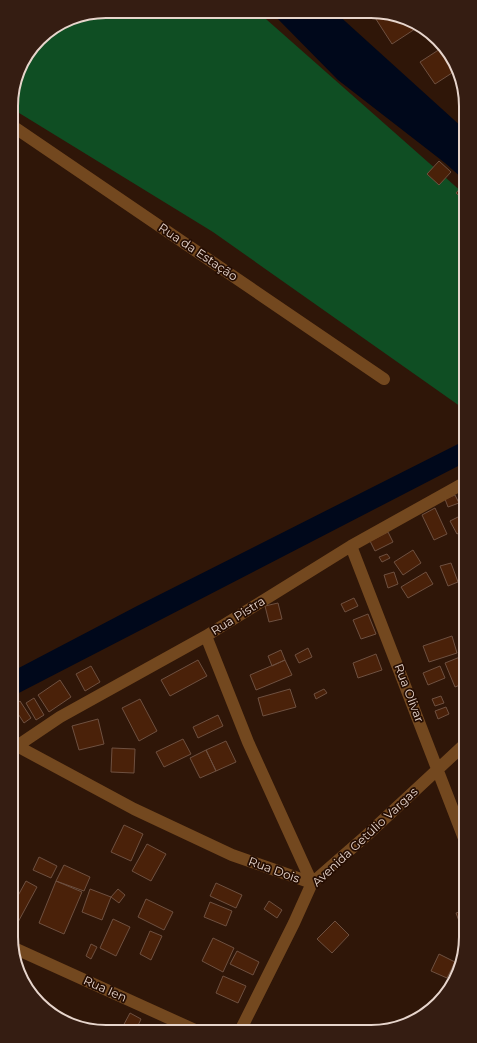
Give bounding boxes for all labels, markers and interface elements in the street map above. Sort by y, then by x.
street label: Rua da Estação [156,220,241,284]
street label: Rua Pistra [208,593,268,638]
street label: Rua Olivar [391,661,428,724]
street label: Avenida Getúlio Vargas [309,784,421,889]
street label: Rua Dois [246,853,302,886]
street label: Rua Ien [81,972,129,1005]

